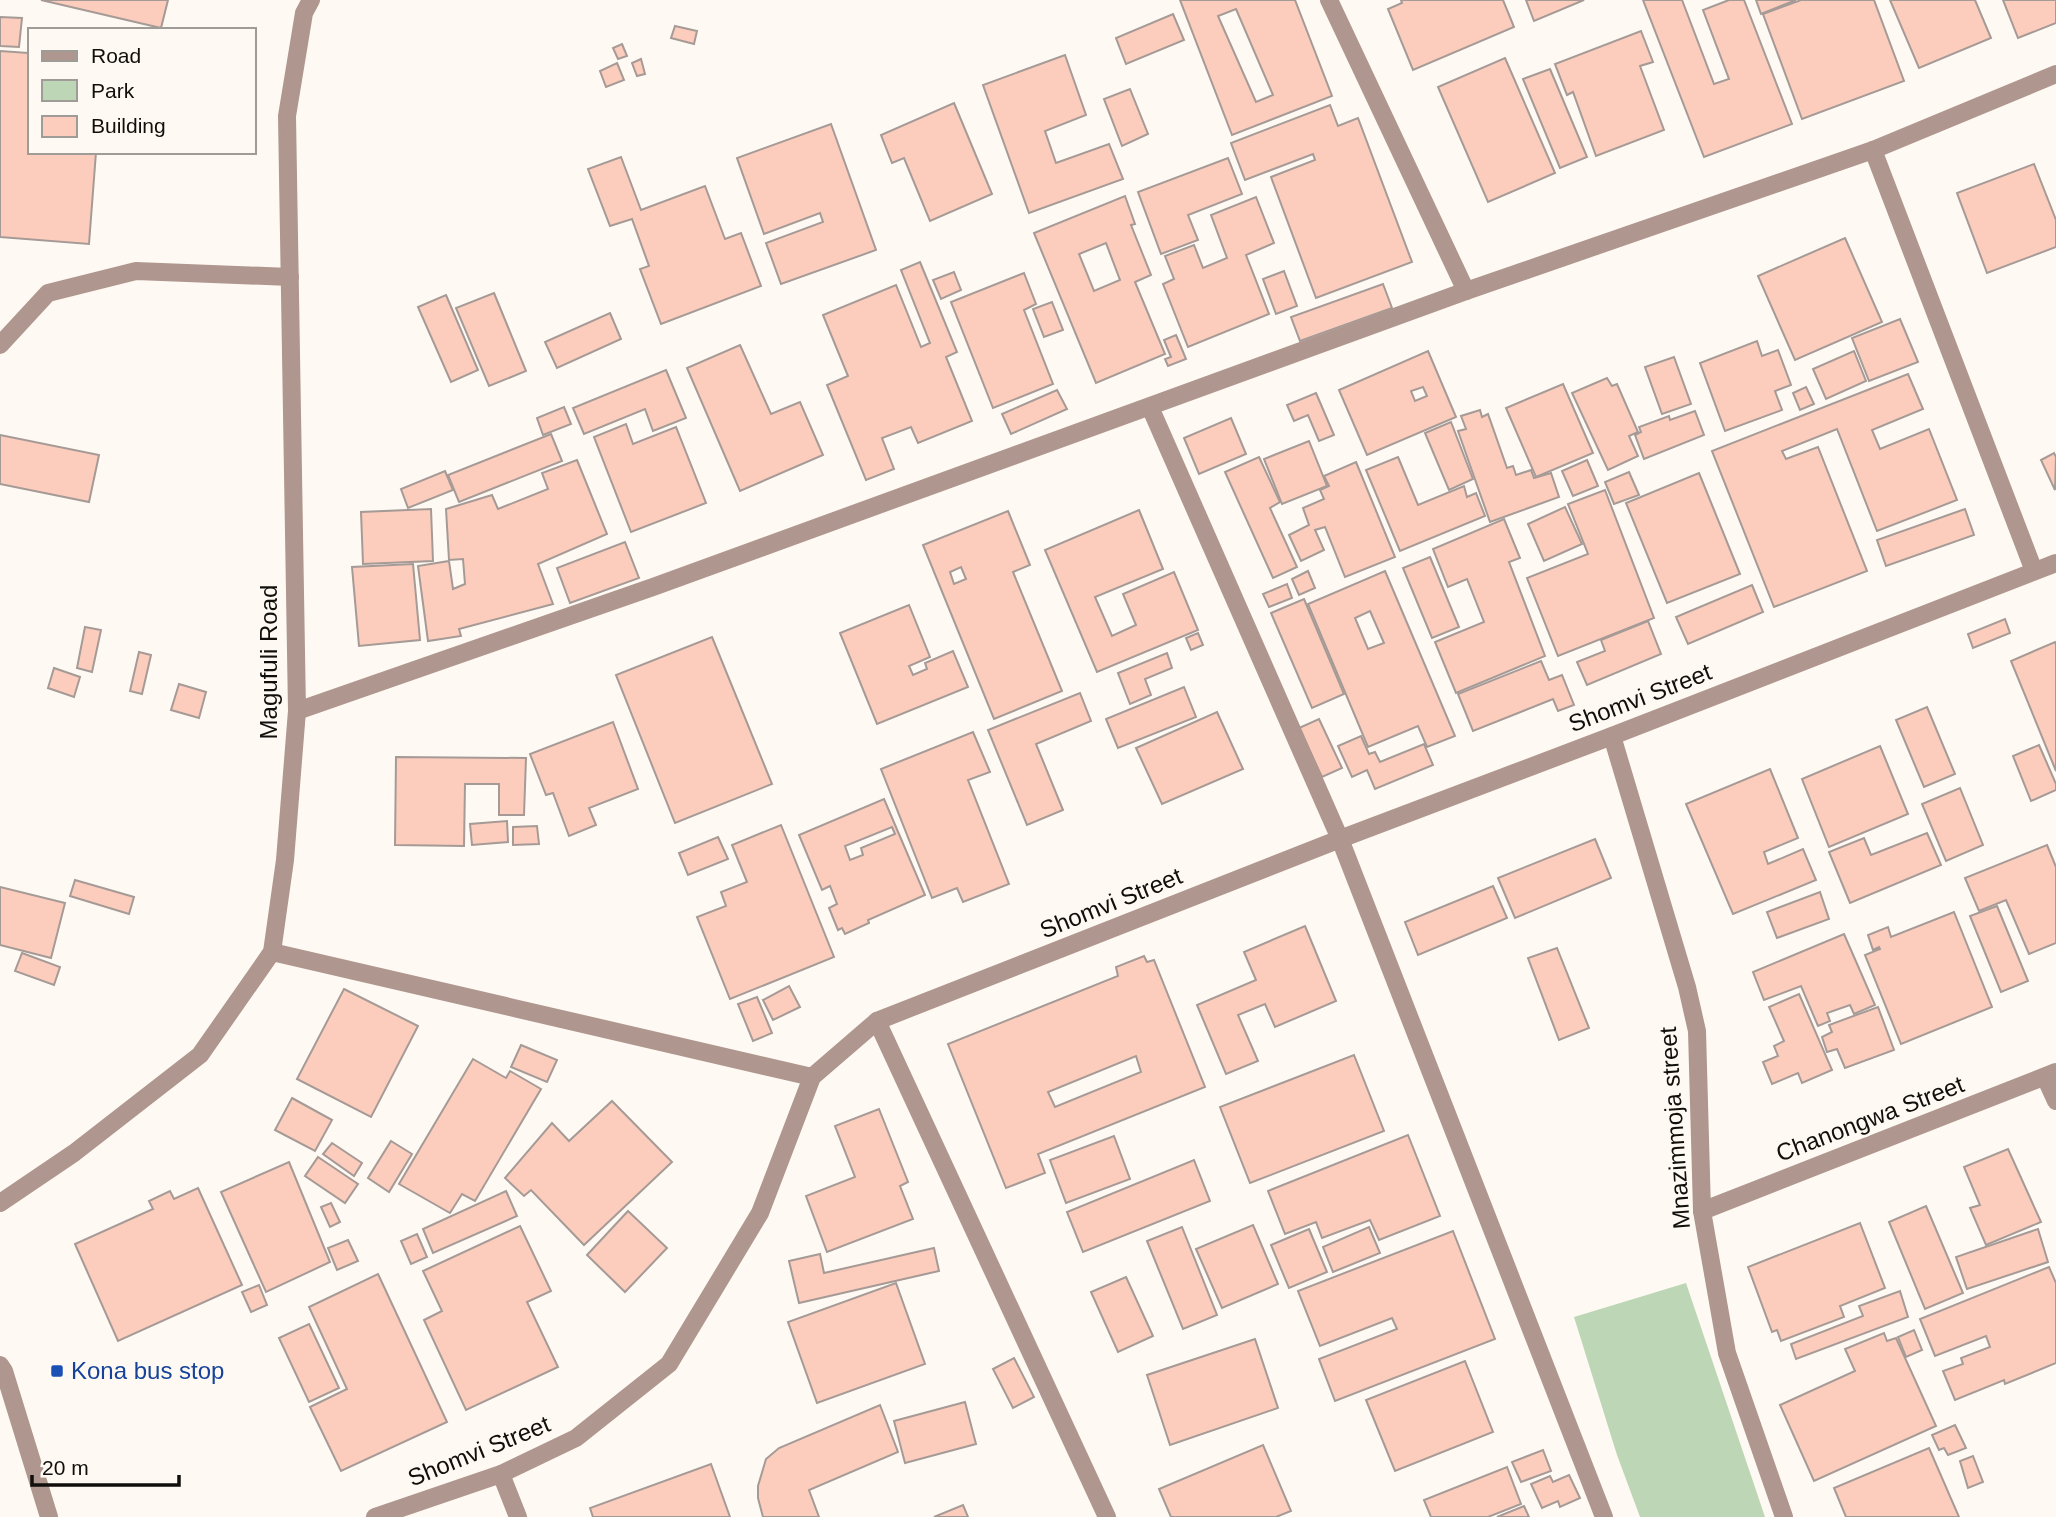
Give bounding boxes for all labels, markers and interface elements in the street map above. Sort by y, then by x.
legend [28,28,256,154]
text: Road [91,44,141,67]
text: Park [91,79,135,102]
text: Building [91,114,166,137]
street label: Magufuli Road [255,585,282,739]
street label: Shomvi Street [1565,658,1715,737]
street label: Shomvi Street [1036,862,1186,943]
street label: Mnazimmoja street [1654,1026,1695,1230]
street label: Chanongwa Street [1772,1070,1968,1167]
place label: Kona bus stop [71,1357,224,1384]
marker: Kona bus stop [49,1363,65,1379]
street label: Shomvi Street [404,1410,554,1491]
scale bar [32,1444,178,1488]
text: 20 m [42,1456,89,1479]

